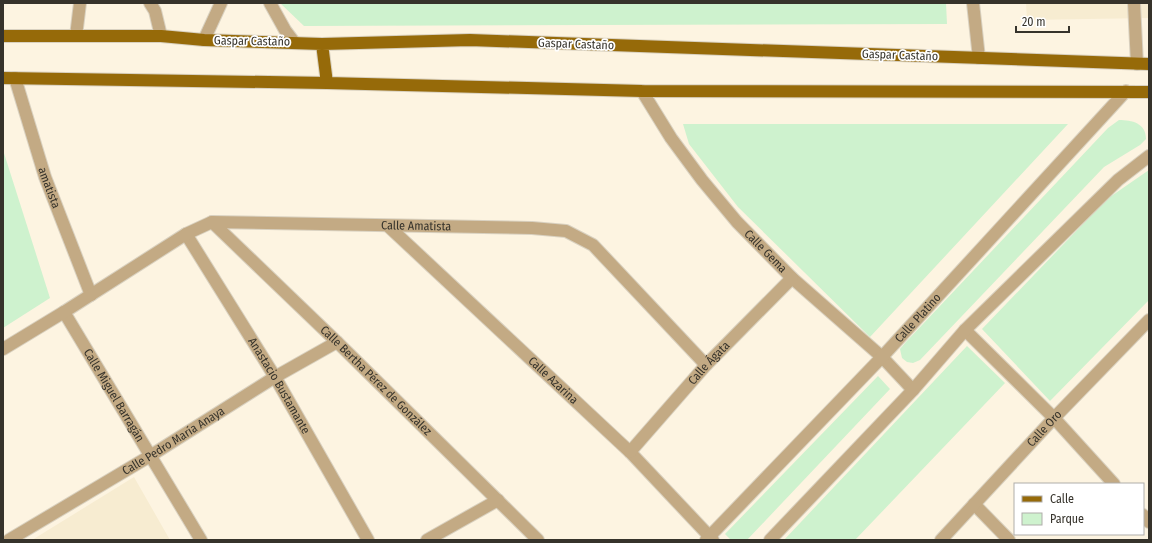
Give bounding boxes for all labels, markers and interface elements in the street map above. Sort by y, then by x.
scale bar [1016,8,1069,34]
text: 20 m [1022,15,1046,29]
street label: Gaspar Castaño [214,33,290,49]
street label: Gaspar Castaño [538,36,614,52]
street label: Gaspar Castaño [862,47,938,63]
street label: amatista [35,166,64,210]
street label: Calle Amatista [381,218,451,233]
street label: Calle Gema [741,227,790,276]
street label: Calle Platino [892,290,944,345]
street label: Calle Bertha Pérez de González [317,323,435,438]
street label: Anastacio Bustamante [245,335,313,436]
street label: Calle Ágata [685,338,733,387]
street label: Calle Miguel Barragán [81,346,147,444]
street label: Calle Azarina [525,354,581,407]
street label: Calle Pedro María Anaya [120,404,227,478]
street label: Calle Oro [1024,407,1065,450]
legend [1014,483,1144,535]
text: Calle [1050,492,1074,506]
text: Parque [1050,512,1084,526]

